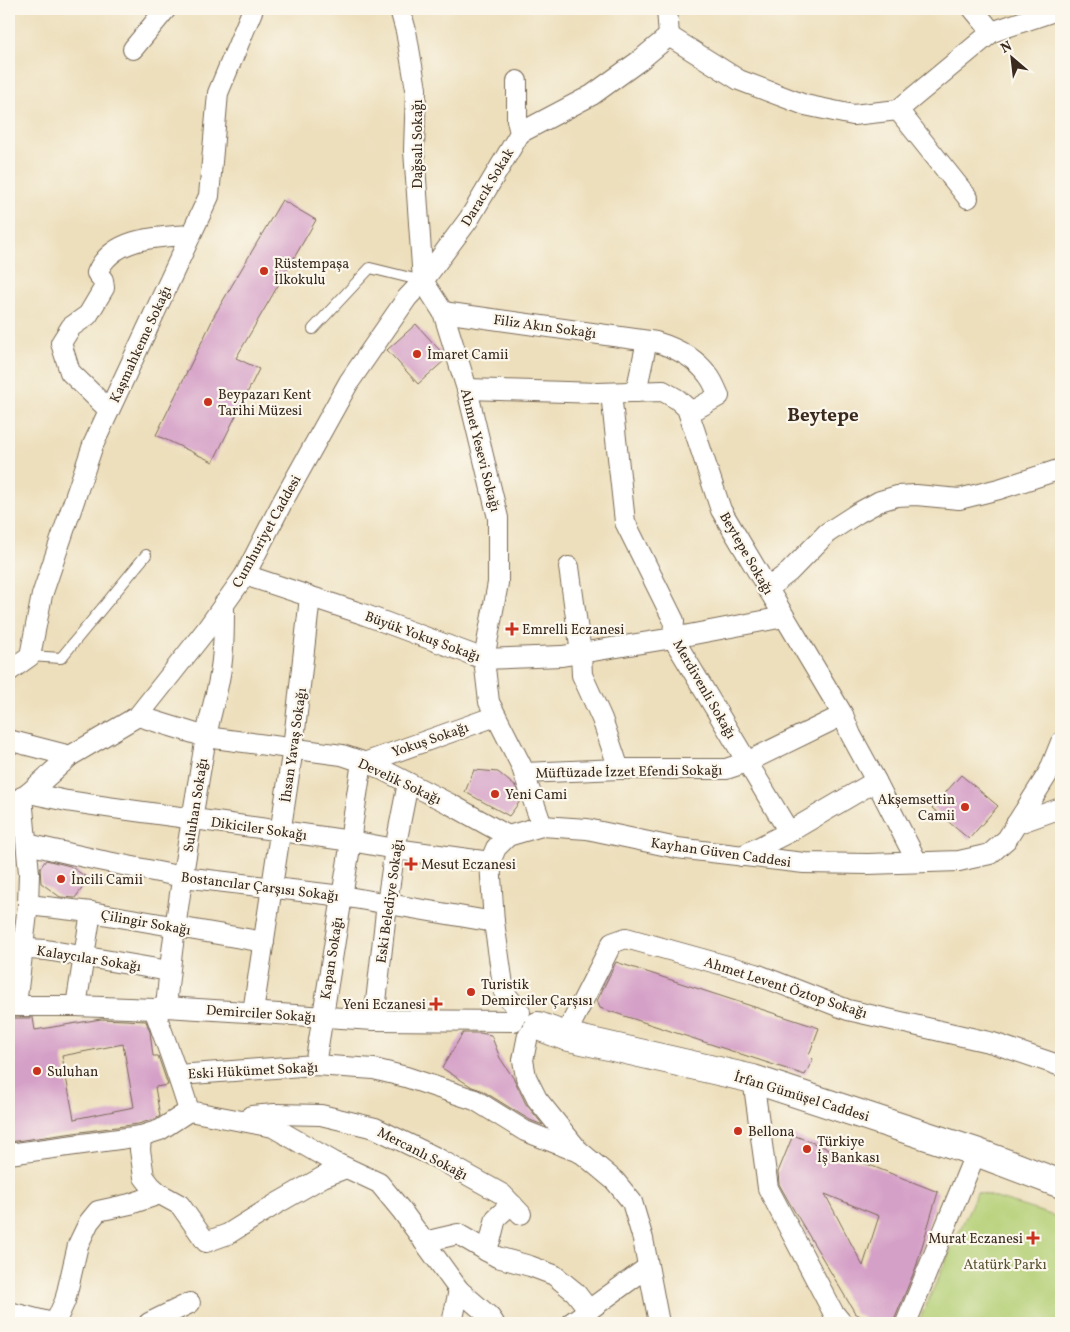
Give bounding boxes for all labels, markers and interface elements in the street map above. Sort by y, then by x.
north arrow [988,32,1038,82]
text: N [998,37,1016,59]
street label: Dağsalı Sokağı [409,99,428,189]
street label: Daracık Sokak [457,145,519,230]
place label: Rüstempaşa İlkokulu [274,255,349,290]
marker: Rüstempaşa İlkokulu [258,265,270,277]
street label: Kaşmahkeme Sokağı [106,283,177,406]
street label: Filiz Akın Sokağı [492,311,597,344]
place label: İmaret Camii [427,346,508,365]
marker: İmaret Camii [411,348,423,360]
place label: Beypazarı Kent Tarihi Müzesi [218,386,312,421]
street label: Ahmet Yesevi Sokağı [455,387,504,514]
marker: Beypazarı Kent Tarihi Müzesi [202,396,214,408]
district label: Beytepe [787,403,859,429]
street label: Cumhuriyet Caddesi [228,472,306,592]
street label: Beytepe Sokağı [714,509,777,599]
street label: Büyük Yokuş Sokağı [362,608,483,667]
place label: Emrelli Eczanesi [522,621,625,640]
marker: Emrelli Eczanesi [506,623,518,635]
street label: Merdivenli Sokağı [668,637,740,743]
street label: İhsan Yavaş Sokağı [277,687,312,804]
street label: Yokuş Sokağı [389,718,471,762]
street label: Develik Sokağı [354,755,444,810]
street label: Suluhan Sokağı [180,757,213,854]
street label: Müftüzade İzzet Efendi Sokağı [535,761,723,784]
place label: Yeni Cami [505,786,567,805]
marker: Yeni Cami [489,788,501,800]
place label: Akşemsettin Camii [878,791,955,826]
marker: Akşemsettin Camii [959,801,971,813]
street label: Dikiciler Sokağı [209,813,308,846]
street label: Kayhan Güven Caddesi [649,834,792,873]
street label: Eski Belediye Sokağı [372,838,409,965]
place label: Mesut Eczanesi [421,856,516,875]
marker: Mesut Eczanesi [405,858,417,870]
street label: Bostancılar Çarşısı Sokağı [180,868,340,907]
place label: İncili Camii [71,871,143,890]
marker: İncili Camii [55,873,67,885]
street label: Çilingir Sokağı [99,906,192,941]
street label: Kapan Sokağı [317,915,348,1001]
street label: Kalaycılar Sokağı [35,942,143,977]
street label: Ahmet Levent Öztop Sokağı [702,953,870,1024]
place label: Turistik Demirciler Çarşısı [481,976,593,1011]
marker: Turistik Demirciler Çarşısı [465,986,477,998]
place label: Yeni Eczanesi [343,996,426,1015]
marker: Yeni Eczanesi [430,998,442,1010]
street label: Demirciler Sokağı [205,1001,317,1028]
street label: Eski Hükümet Sokağı [187,1059,319,1084]
place label: Suluhan [47,1063,98,1082]
marker: Suluhan [31,1065,43,1077]
street label: İrfan Gümüşel Caddesi [732,1068,872,1127]
street label: Mercanlı Sokağı [374,1123,471,1185]
place label: Bellona [748,1123,795,1142]
marker: Bellona [732,1125,744,1137]
place label: Türkiye İş Bankası [817,1133,880,1168]
marker: Türkiye İş Bankası [801,1143,813,1155]
place label: Murat Eczanesi [928,1230,1023,1249]
marker: Murat Eczanesi [1027,1232,1039,1244]
park label: Atatürk Parkı [963,1256,1047,1275]

